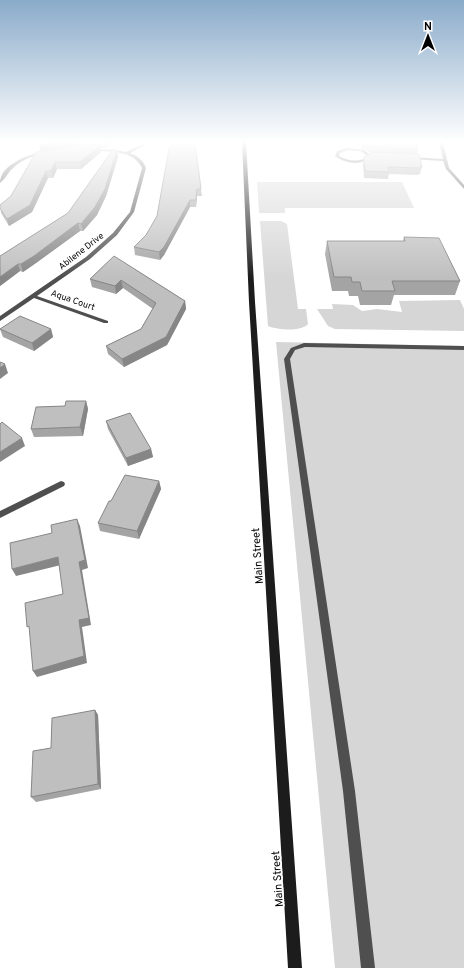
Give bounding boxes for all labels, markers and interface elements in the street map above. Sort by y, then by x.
north arrow [408,16,448,56]
text: N [424,20,432,34]
street label: Abilene Drive [57,230,106,272]
street label: Aqua Court [49,288,96,313]
street label: Main Street [249,527,267,584]
street label: Main Street [269,850,287,907]

